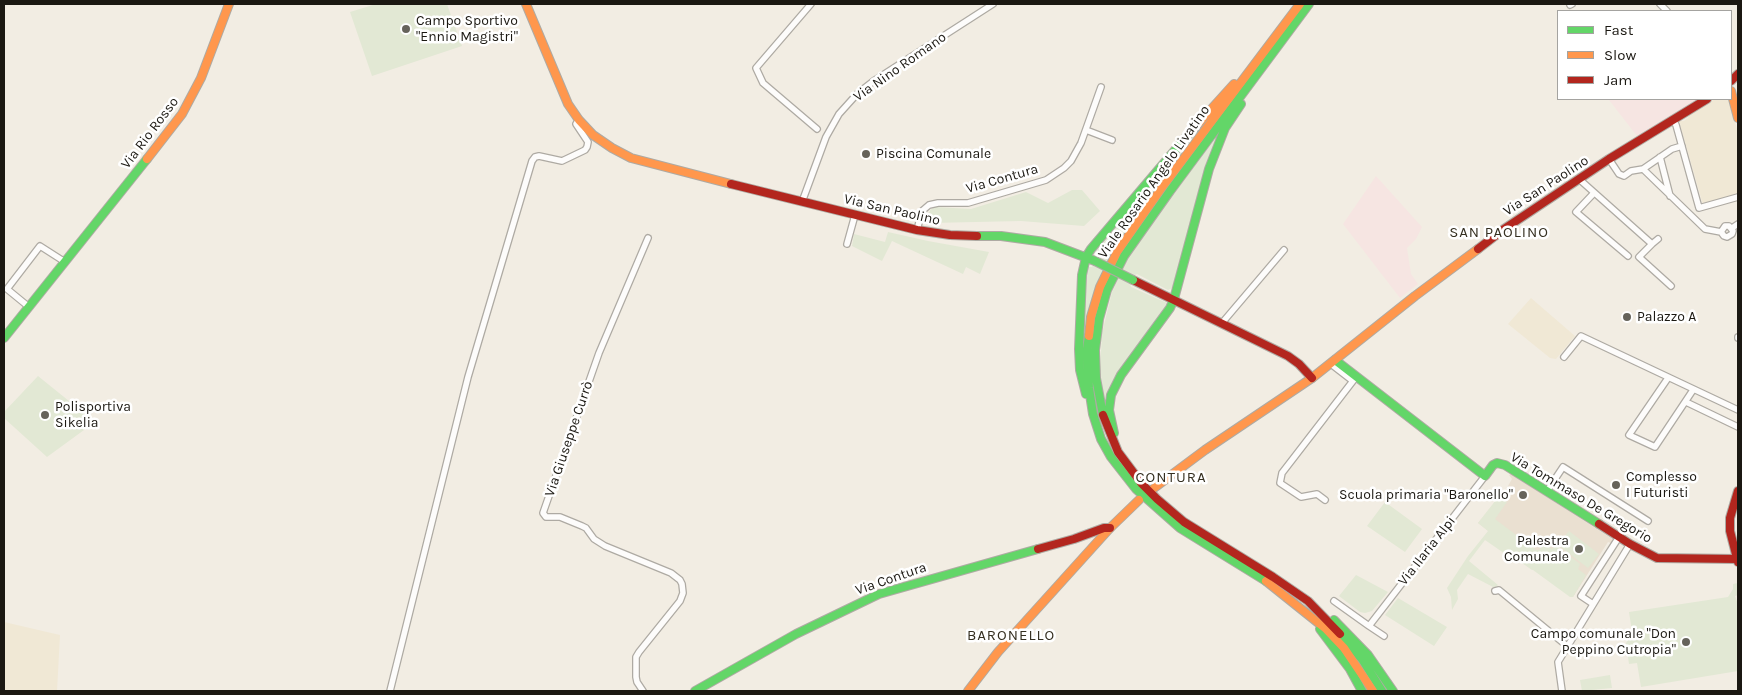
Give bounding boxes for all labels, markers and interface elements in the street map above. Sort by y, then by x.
legend [1557,10,1732,100]
place label: Campo Sportivo "Ennio Magistri" [416,13,518,46]
text: Fast [1604,21,1633,39]
marker: Campo Sportivo "Ennio Magistri" [400,23,412,35]
street label: Via Nino Romano [850,29,950,105]
text: Slow [1604,46,1636,64]
text: Jam [1604,71,1632,89]
street label: Via Rio Rosso [118,94,182,172]
street label: Viale Rosario Angelo Livatino [1095,102,1213,262]
place label: Piscina Comunale [876,146,991,162]
marker: Piscina Comunale [860,148,872,160]
street label: Via San Paolino [1500,152,1592,220]
street label: Via Contura [964,161,1040,197]
street label: Via San Paolino [842,191,942,229]
district label: SAN PAOLINO [1448,224,1550,242]
place label: Palazzo A [1637,309,1696,325]
marker: Palazzo A [1621,311,1633,323]
street label: Via Giuseppe Currò [541,379,597,499]
place label: Polisportiva Sikelia [55,399,131,432]
marker: Polisportiva Sikelia [39,409,51,421]
street label: Via Tommaso De Gregorio [1507,449,1655,547]
district label: CONTURA [1135,469,1207,487]
place label: Complesso I Futuristi [1626,469,1697,502]
marker: Complesso I Futuristi [1610,479,1622,491]
place label: Scuola primaria "Baronello" [1339,487,1513,503]
marker: Scuola primaria "Baronello" [1517,489,1529,501]
street label: Via Ilaria Alpi [1395,513,1459,589]
place label: Palestra Comunale [1504,533,1569,566]
marker: Palestra Comunale [1573,543,1585,555]
street label: Via Contura [853,559,929,599]
place label: Campo comunale "Don Peppino Cutropia" [1531,626,1676,658]
district label: BARONELLO [966,627,1056,645]
marker: Campo comunale "Don Peppino Cutropia" [1680,636,1692,648]

